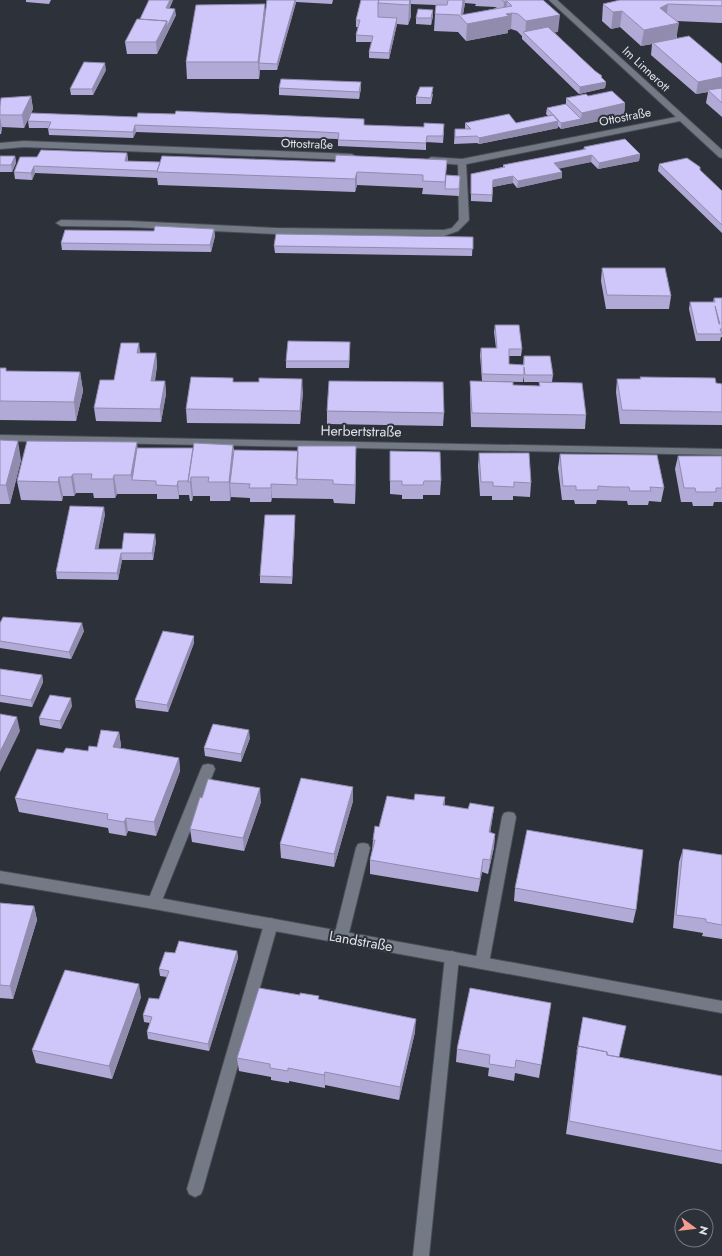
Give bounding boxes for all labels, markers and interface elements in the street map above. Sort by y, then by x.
street label: Im Linnerott [618,42,674,96]
street label: Ottostraße [598,103,652,131]
street label: Ottostraße [281,134,333,154]
street label: Herbertstraße [320,420,402,442]
street label: Landstraße [328,926,394,956]
north arrow [674,1208,714,1248]
text: N [695,1224,713,1237]

